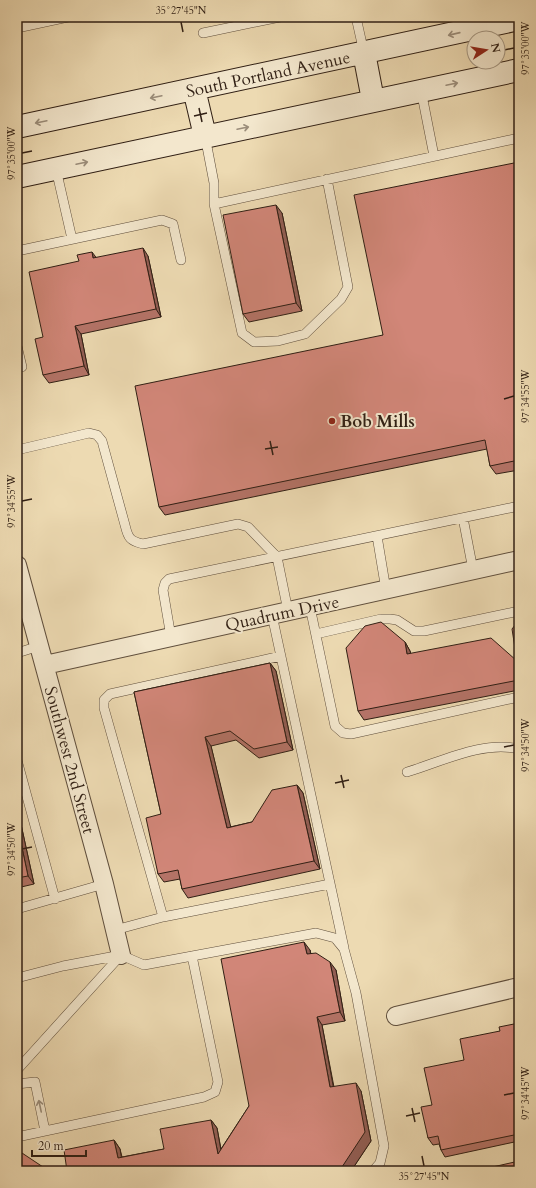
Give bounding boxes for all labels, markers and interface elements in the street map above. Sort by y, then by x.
text: 35°27'45"N [156,4,207,18]
text: 97°35'00"W [519,20,533,75]
one-way arrow [447,30,460,38]
north arrow [466,30,506,70]
text: N [487,42,504,55]
street label: South Portland Avenue [184,46,352,103]
one-way arrow [446,79,459,87]
one-way arrow [150,94,163,102]
one-way arrow [35,119,48,127]
one-way arrow [236,124,249,132]
text: 97°35'00"W [5,125,19,180]
one-way arrow [76,158,89,166]
text: 97°34'55"W [519,368,533,423]
place label: Bob Mills [340,410,415,433]
marker: Bob Mills [327,416,337,426]
text: 97°34'55"W [5,473,19,528]
street label: Quadrum Drive [223,590,341,637]
street label: Southwest 2nd Street [39,684,100,837]
text: 97°34'50"W [519,717,533,772]
text: 97°34'50"W [5,821,19,876]
text: 97°34'45"W [519,1065,533,1120]
one-way arrow [35,1100,43,1113]
scale bar [32,1132,86,1158]
text: 20 m [38,1138,65,1154]
text: 35°27'45"N [399,1170,450,1184]

